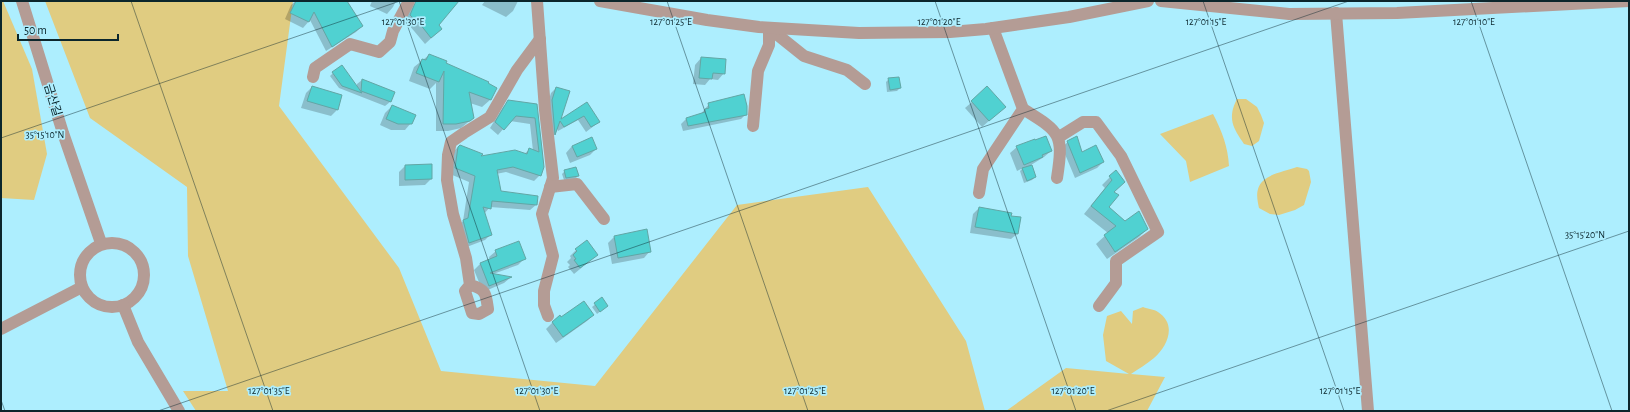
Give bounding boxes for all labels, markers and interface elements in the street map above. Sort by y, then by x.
scale bar [18,16,118,42]
text: 127°01'30"E [382,17,424,27]
text: 127°01'25"E [650,17,692,27]
text: 127°01'20"E [918,17,961,27]
text: 127°01'15"E [1186,17,1227,27]
text: 127°01'10"E [1453,17,1495,27]
text: 50 m [24,24,47,36]
street label: 금산길 [42,82,64,118]
text: 35°15'10"N [26,130,64,140]
text: 35°15'20"N [1565,230,1605,240]
text: 127°01'35"E [248,386,290,396]
text: 127°01'30"E [516,386,558,396]
text: 127°01'25"E [784,386,826,396]
text: 127°01'20"E [1052,386,1095,396]
text: 127°01'15"E [1320,386,1361,396]

